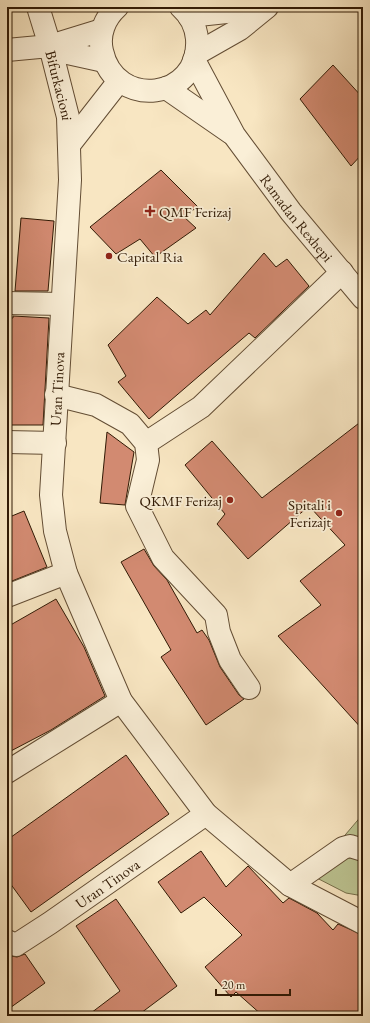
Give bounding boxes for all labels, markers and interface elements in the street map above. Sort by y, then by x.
street label: Bifurkacioni [42,48,78,121]
street label: Ramadan Rexhepi [256,170,338,266]
place label: QMF Ferizaj [159,202,231,221]
marker: QMF Ferizaj [144,205,156,217]
place label: Capital Ria [117,247,183,266]
marker: Capital Ria [104,251,114,261]
street label: Uran Tinova [46,351,68,427]
place label: QKMF Ferizaj [139,491,222,510]
marker: QKMF Ferizaj [225,495,235,505]
place label: Spitali i Ferizajt [288,495,331,531]
marker: Spitali i Ferizajt [334,508,344,518]
street label: Uran Tinova [71,854,143,912]
scale bar [216,971,290,997]
text: 20 m [222,977,246,993]

